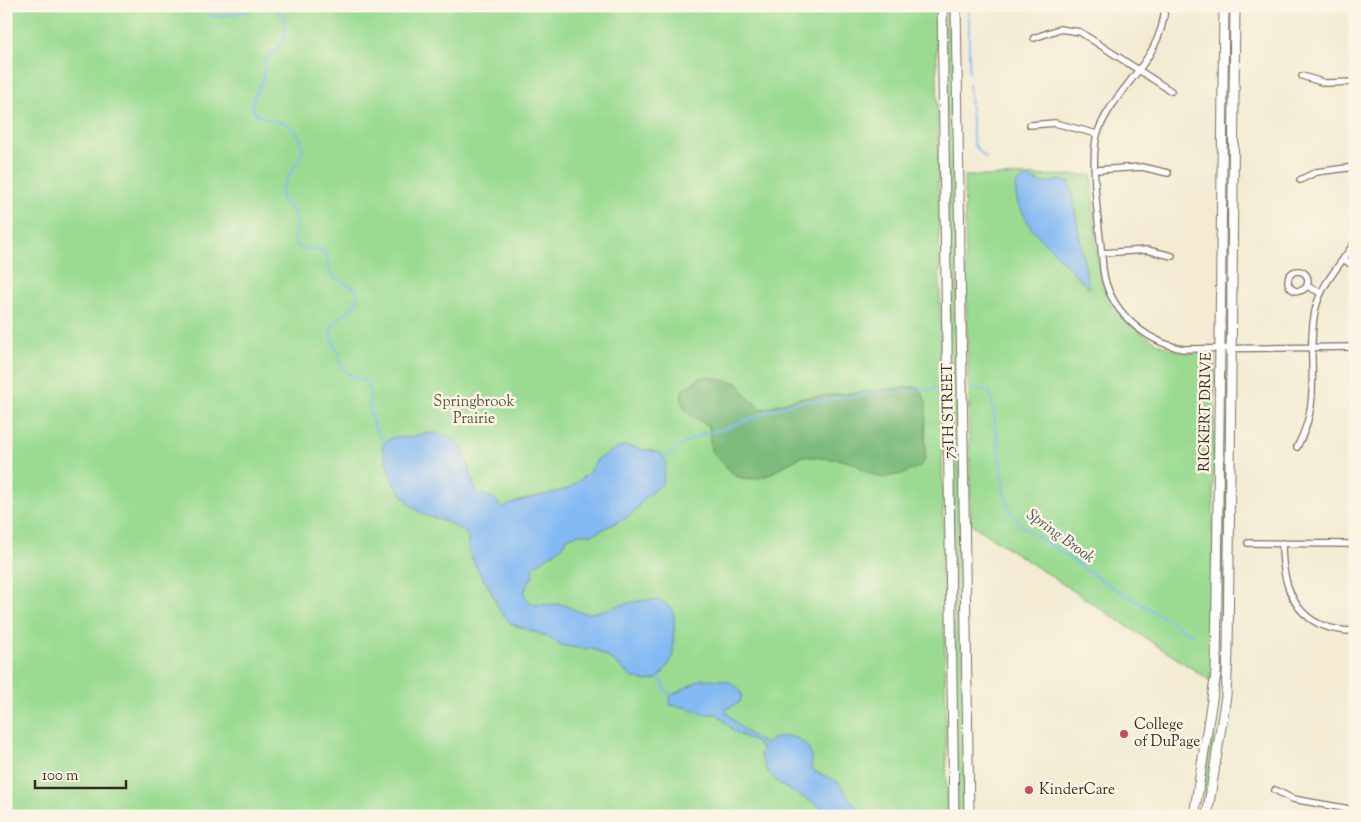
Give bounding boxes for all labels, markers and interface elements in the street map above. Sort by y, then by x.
street label: RICKERT DRIVE [1194,352,1218,472]
street label: 75TH STREET [938,362,960,459]
park label: Springbrook Prairie [433,392,515,430]
water label: Spring Brook [1021,504,1099,570]
place label: College of DuPage [1134,715,1200,753]
marker: College of DuPage [1118,728,1130,740]
scale bar [35,757,126,789]
text: 100 m [42,766,79,787]
place label: KinderCare [1039,780,1115,801]
marker: KinderCare [1023,784,1035,796]

